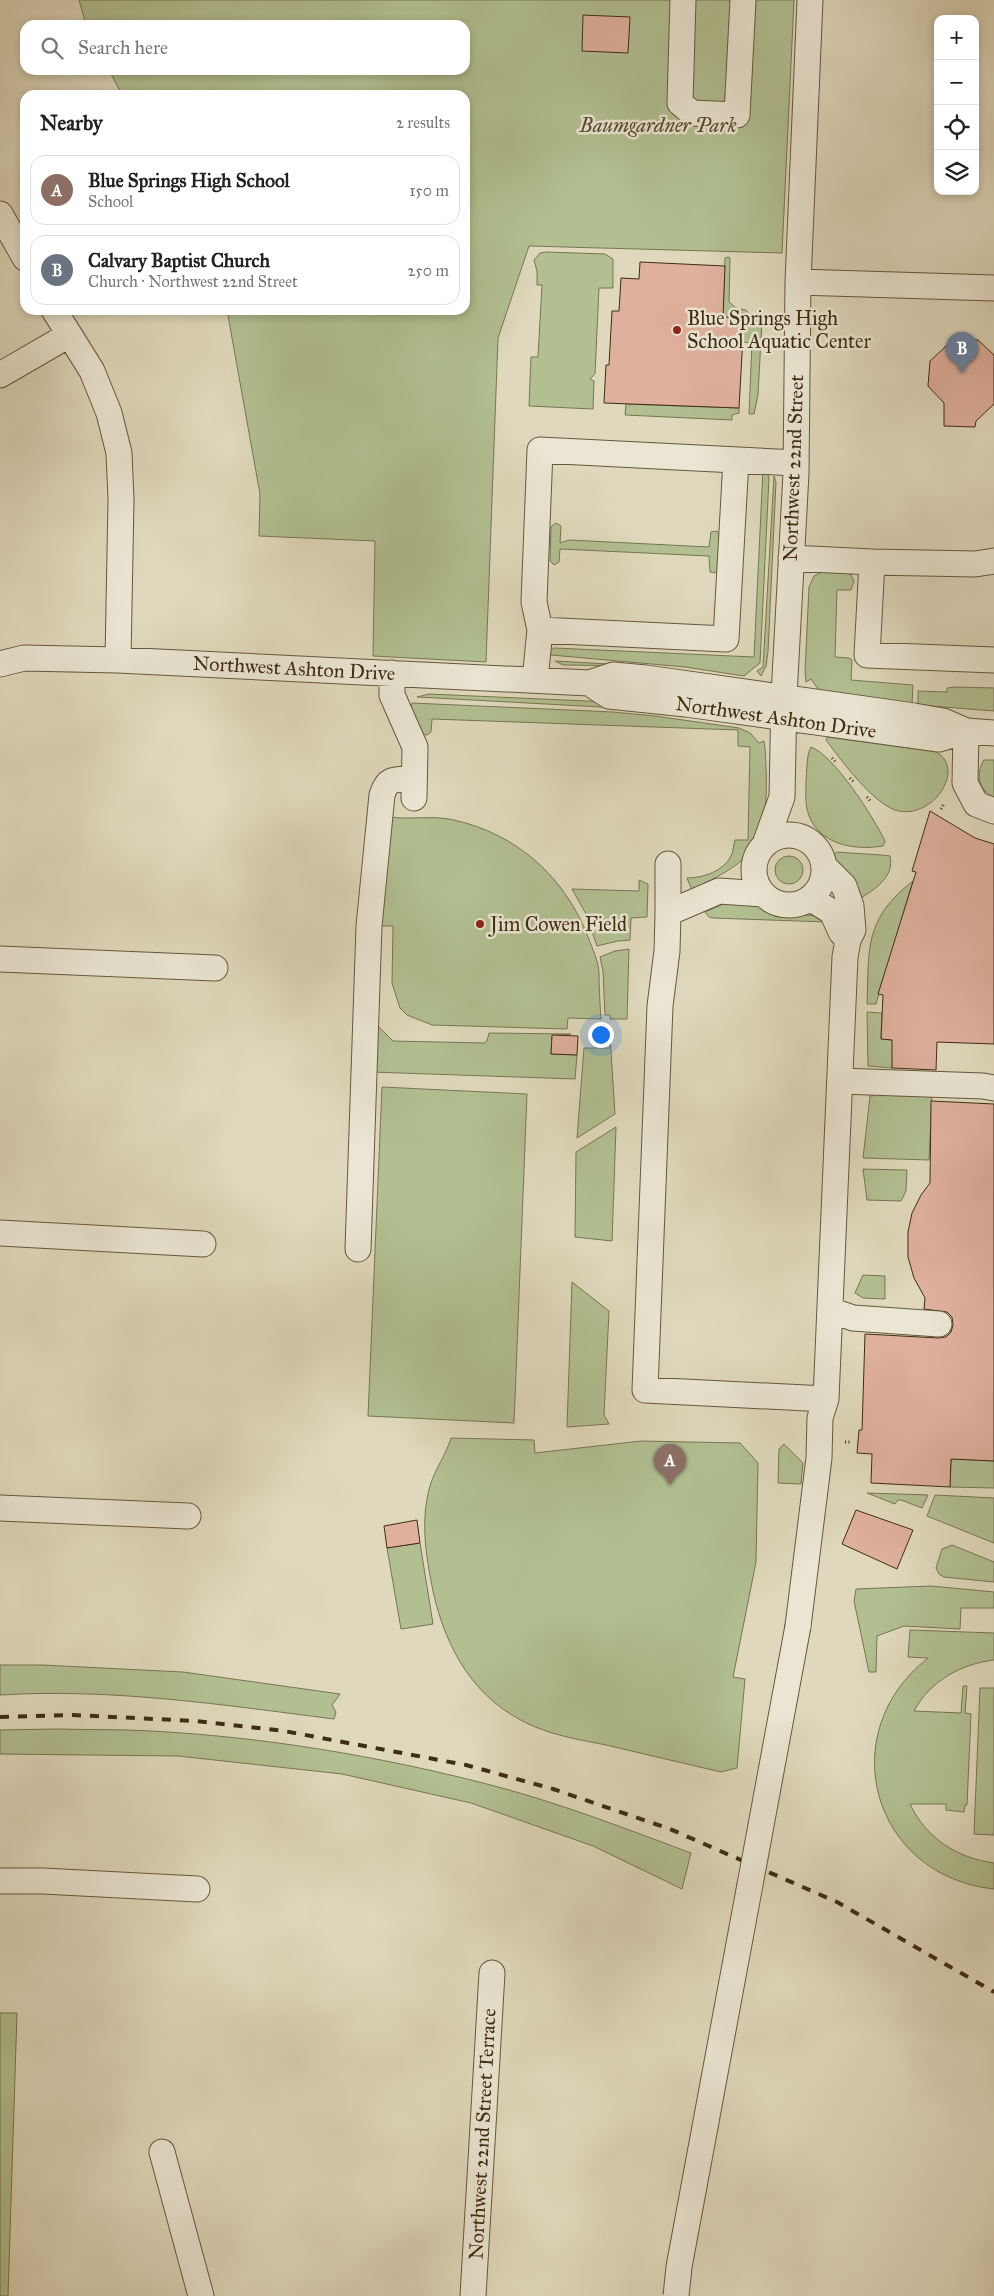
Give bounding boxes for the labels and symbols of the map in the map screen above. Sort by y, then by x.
park label: Baumgardner Park [578,113,737,137]
place label: Blue Springs High School Aquatic Center [687,306,871,354]
marker: Blue Springs High School Aquatic Center [671,324,683,336]
pin: B [946,332,978,373]
street label: Northwest 22nd Street [778,374,808,562]
street label: Northwest Ashton Drive [192,651,396,685]
street label: Northwest Ashton Drive [674,691,878,743]
place label: Jim Cowen Field [488,912,627,937]
marker: Jim Cowen Field [474,918,486,930]
your location [588,1022,614,1048]
pin: A [654,1444,686,1485]
street label: Northwest 22nd Street Terrace [463,2008,501,2260]

